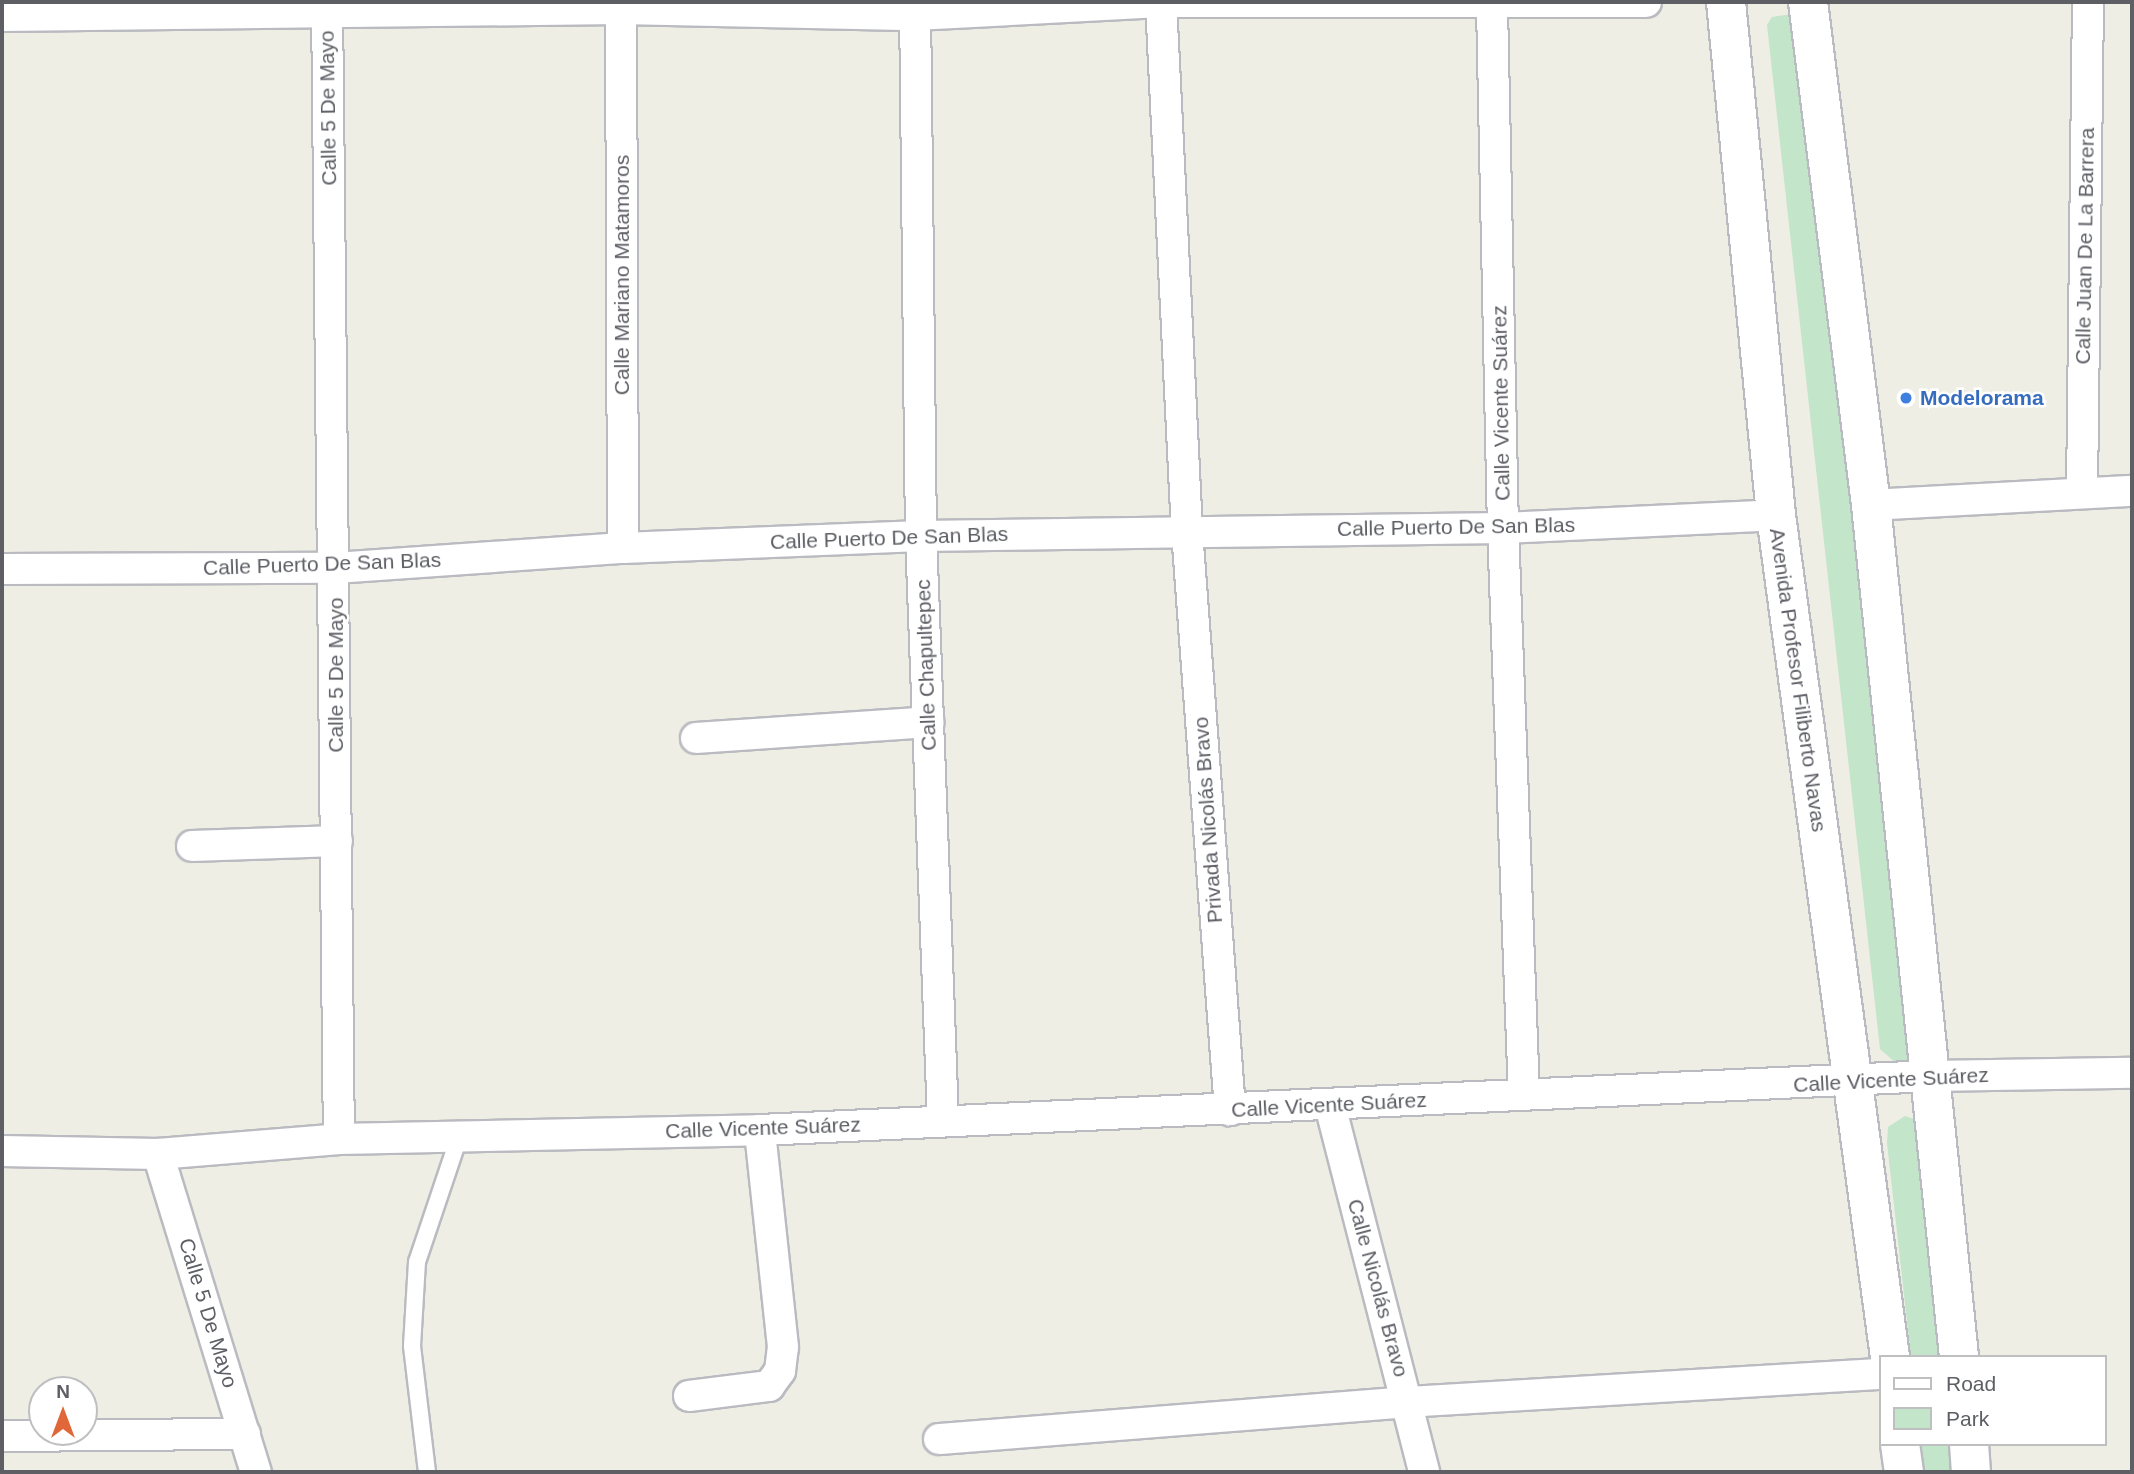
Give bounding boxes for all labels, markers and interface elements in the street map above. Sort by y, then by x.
street label: Calle 5 De Mayo [314,30,342,186]
street label: Calle Juan De La Barrera [2070,127,2100,365]
street label: Calle Mariano Matamoros [609,155,635,395]
street label: Calle Vicente Suárez [1487,305,1515,501]
place label: Modelorama [1920,385,2044,411]
marker: Modelorama [1898,390,1914,406]
street label: Calle Puerto De San Blas [1337,512,1575,542]
street label: Calle Puerto De San Blas [770,521,1008,555]
street label: Avenida Profesor Filiberto Navas [1764,526,1832,834]
street label: Calle Puerto De San Blas [203,547,441,581]
street label: Calle Chapultepec [910,579,942,751]
street label: Calle 5 De Mayo [323,597,349,753]
street label: Privada Nicolás Bravo [1188,716,1228,924]
street label: Calle Vicente Suárez [1793,1062,1989,1098]
street label: Calle Vicente Suárez [1231,1087,1427,1123]
street label: Calle Vicente Suárez [665,1112,861,1144]
street label: Calle Nicolás Bravo [1342,1196,1414,1380]
street label: Calle 5 De Mayo [173,1235,243,1391]
legend [1878,1355,2106,1446]
text: Road [1946,1372,1996,1395]
north arrow [28,1376,98,1446]
text: N [56,1381,70,1402]
text: Park [1946,1407,1989,1430]

